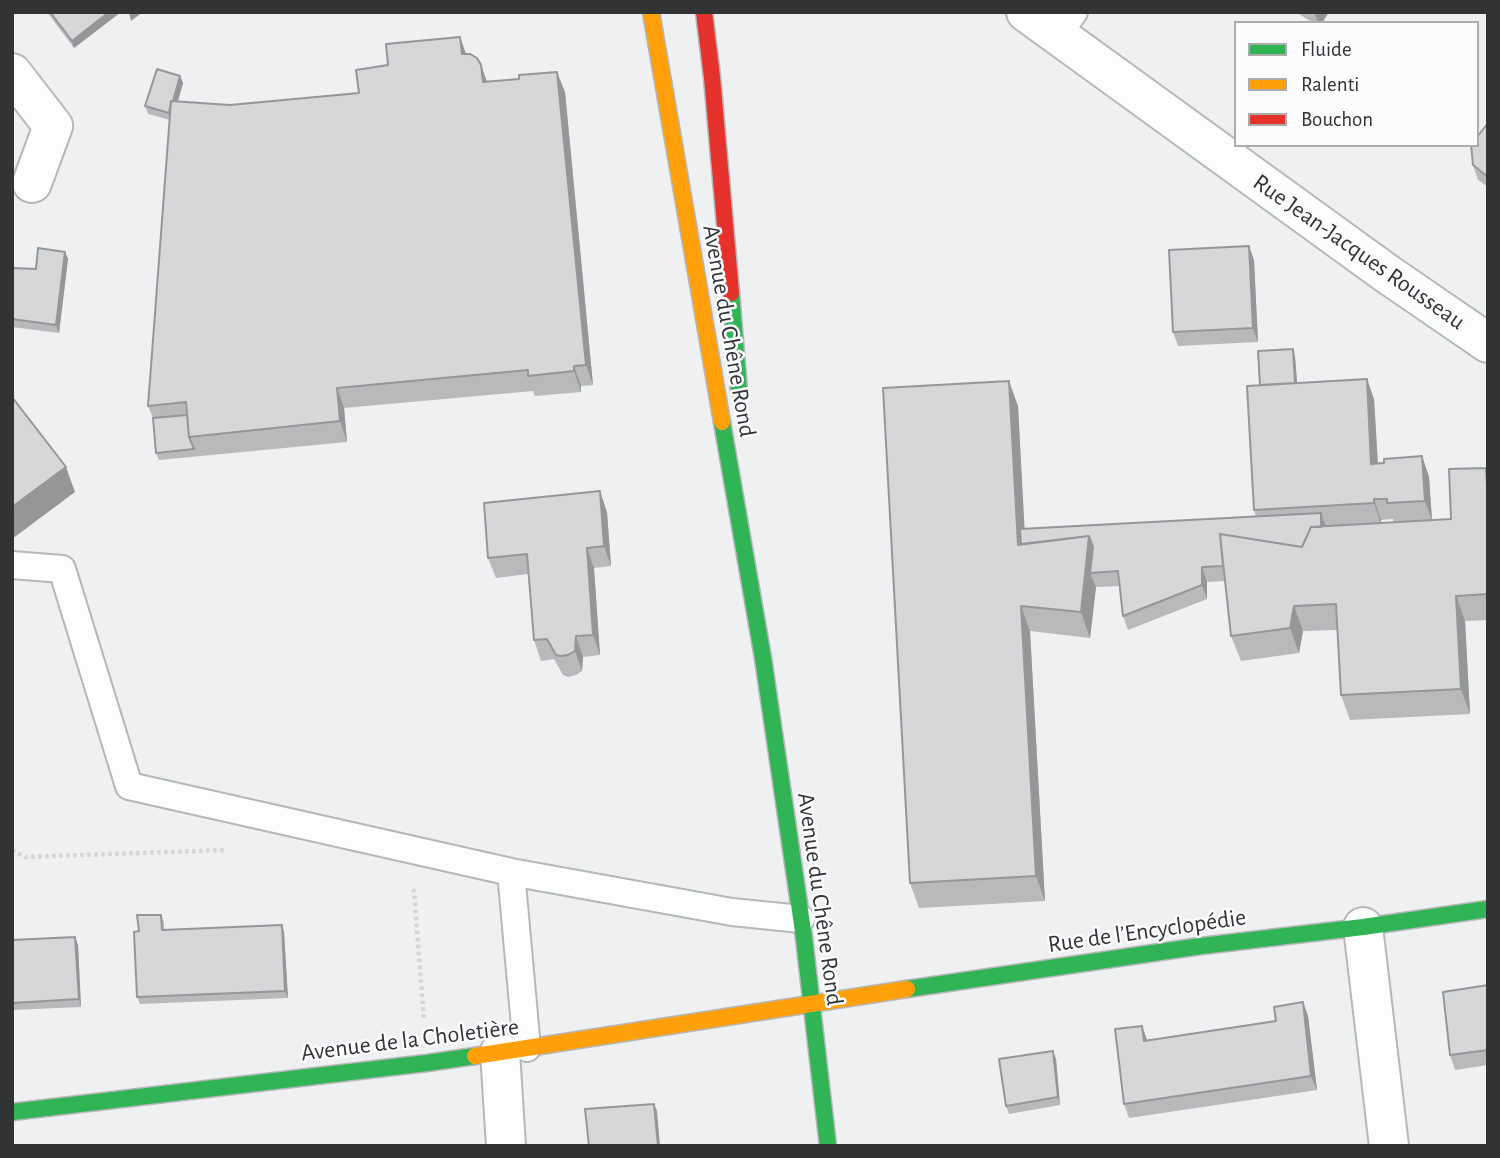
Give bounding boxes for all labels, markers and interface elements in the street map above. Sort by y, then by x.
legend [1234,21,1479,147]
text: Fluide [1301,39,1352,60]
text: Ralenti [1301,74,1359,95]
text: Bouchon [1301,109,1373,130]
street label: Rue Jean-Jacques Rousseau [1247,168,1471,336]
street label: Avenue du Chêne Rond [696,223,762,439]
street label: Avenue du Chêne Rond [791,791,849,1007]
street label: Rue de l’Encyclopédie [1046,903,1248,959]
street label: Avenue de la Choletière [299,1012,521,1068]

